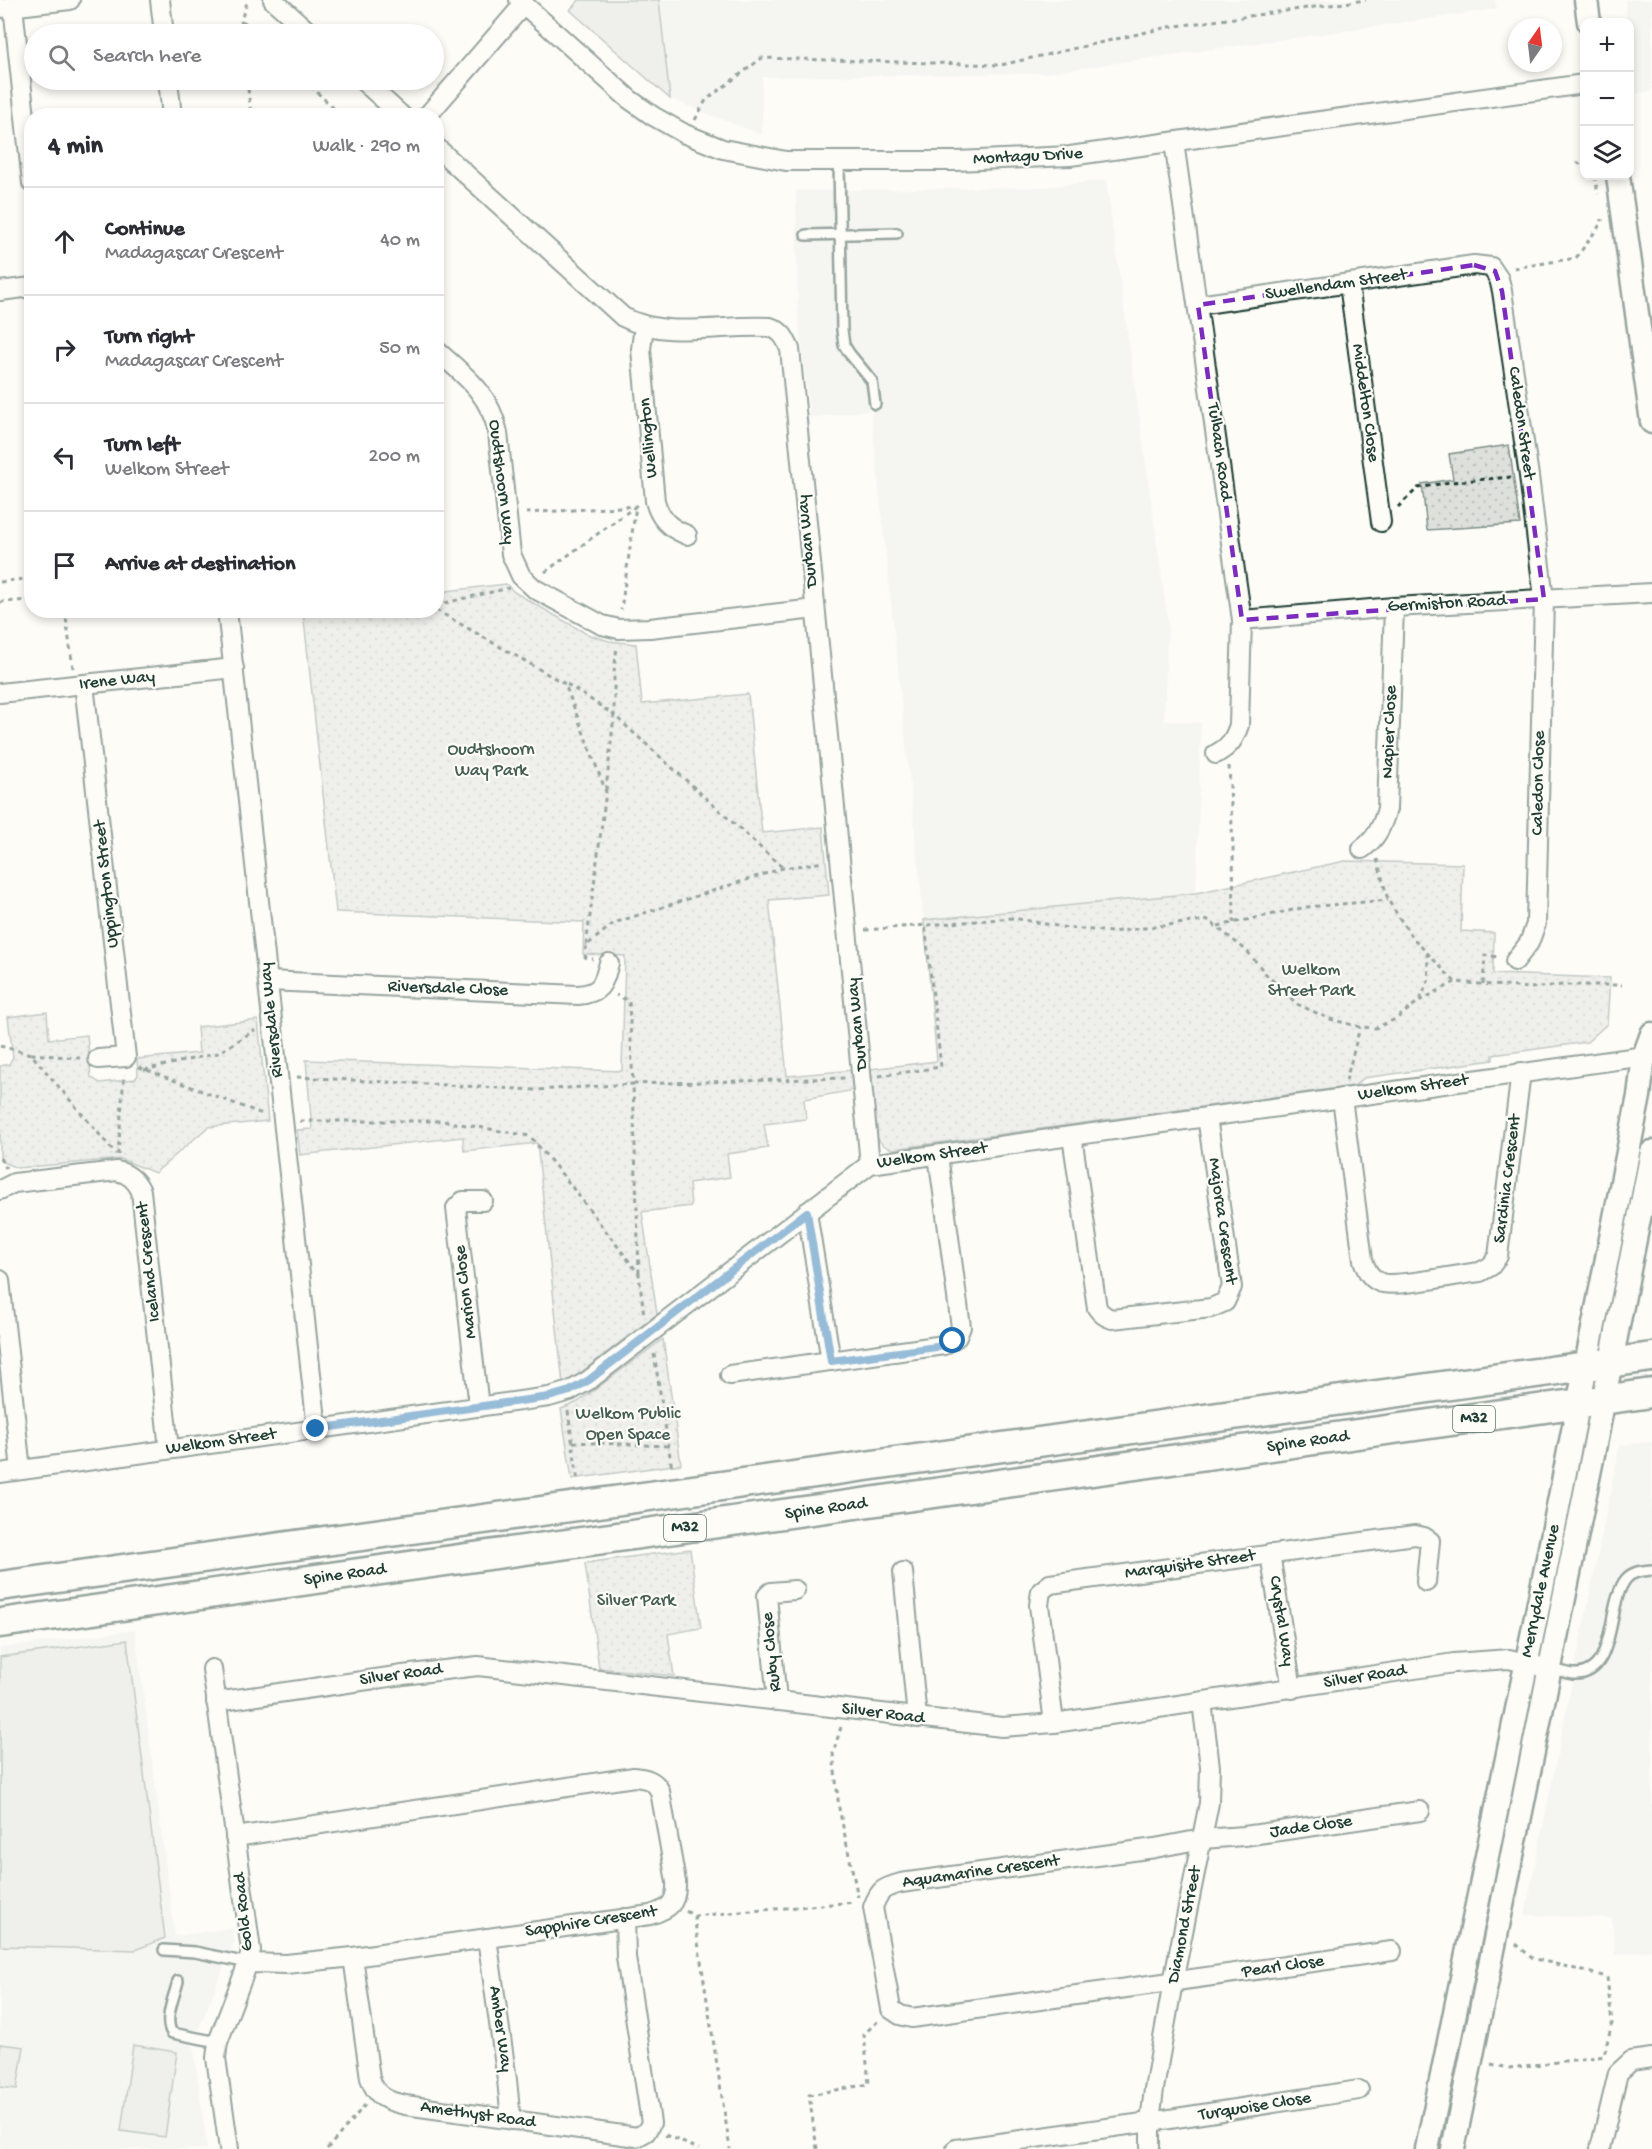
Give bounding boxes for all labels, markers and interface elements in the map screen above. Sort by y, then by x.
north arrow [1508,18,1562,72]
map controls [1580,18,1634,180]
button: + [1580,18,1634,72]
search box [24,24,444,90]
icon: search [45,41,78,74]
text: Search here [93,44,201,70]
button: − [1580,72,1634,126]
button: layers [1580,126,1634,180]
text: 4 min [48,132,103,163]
text: Walk · 290 m [313,136,420,159]
street label: Montagu Drive [973,144,1084,170]
text: Continue [105,217,185,243]
icon: ahead [48,225,81,258]
text: 40 m [380,230,420,253]
text: Madagascar Crescent [105,243,283,266]
street label: Swellendam Street [1264,264,1410,305]
text: Turn right [105,325,193,351]
icon: right [48,333,81,366]
text: 50 m [379,338,420,361]
street label: Middelton Close [1346,343,1384,464]
text: Madagascar Crescent [105,351,283,374]
street label: Caledon Street [1503,365,1540,482]
street label: Wellington [635,397,663,479]
street label: Tulbach Road [1202,401,1236,504]
street label: Oudtshoorn Way [483,418,519,546]
text: Turn left [105,433,179,459]
icon: left [48,441,81,474]
text: 200 m [369,446,420,469]
text: Welkom Street [105,459,228,482]
street label: Durban Way [793,494,823,589]
icon: arrive [48,549,81,582]
text: Arrive at destination [105,552,295,578]
street label: Germiston Road [1387,590,1508,618]
street label: Irene Way [78,667,156,695]
street label: Napier Close [1378,684,1402,779]
street label: Caledon Close [1528,730,1550,836]
park label: Oudtshoorn Way Park [447,740,535,782]
street label: Uppington Street [90,817,124,949]
park label: Welkom Street Park [1268,960,1356,1002]
street label: Riversdale Way [255,961,288,1079]
street label: Riversdale Close [387,976,509,1002]
street label: Durban Way [843,977,873,1072]
street label: Welkom Street [1357,1070,1471,1106]
street label: Sardinia Crescent [1490,1112,1526,1244]
street label: Welkom Street [876,1138,990,1174]
street label: Majorca Crescent [1203,1157,1241,1287]
street label: Iceland Crescent [132,1199,166,1323]
street label: Marion Close [450,1243,482,1340]
route start [939,1327,965,1353]
park label: Welkom Public Open Space [576,1404,681,1446]
road number: M32 [1453,1406,1495,1432]
route end [302,1415,328,1441]
street label: Welkom Street [165,1424,279,1460]
street label: Spine Road [1266,1426,1352,1458]
street label: Spine Road [784,1493,870,1525]
road number: M32 [664,1515,706,1541]
street label: Merrydale Avenue [1517,1522,1566,1659]
street label: Marquisite Street [1123,1545,1258,1585]
street label: Spine Road [303,1559,389,1591]
street label: Crystal Way [1263,1574,1299,1668]
park label: Silver Park [597,1591,677,1612]
street label: Ruby Close [757,1611,787,1693]
street label: Silver Road [358,1659,445,1691]
street label: Silver Road [1322,1660,1409,1694]
street label: Silver Road [840,1698,927,1730]
street label: Jade Close [1269,1811,1354,1843]
street label: Aquamarine Crescent [901,1850,1062,1893]
street label: Diamond Street [1163,1863,1207,1986]
street label: Gold Road [229,1870,259,1952]
street label: Sapphire Crescent [524,1901,660,1943]
street label: Pearl Close [1240,1951,1326,1983]
street label: Amber Way [484,1984,516,2074]
street label: Turquoise Close [1196,2088,1313,2126]
street label: Amethyst Road [419,2097,538,2134]

